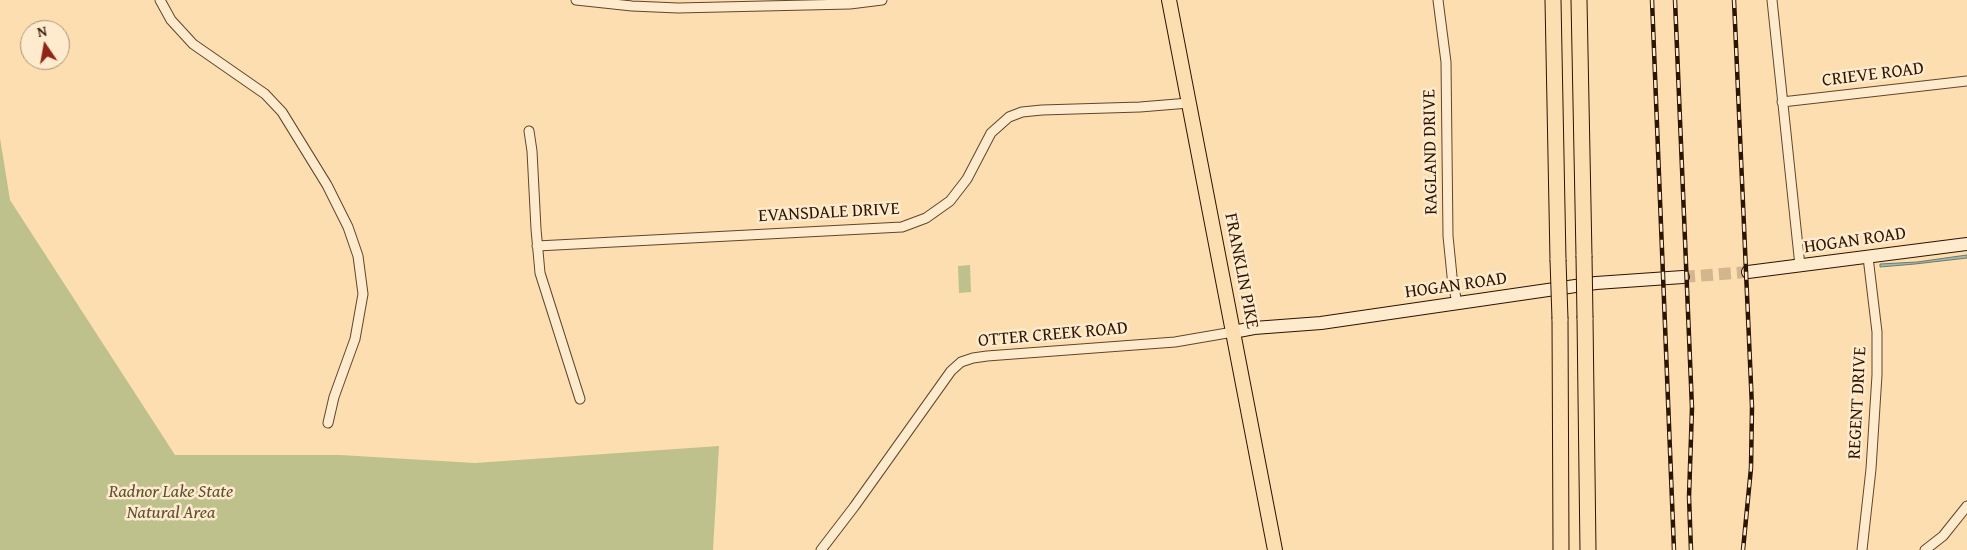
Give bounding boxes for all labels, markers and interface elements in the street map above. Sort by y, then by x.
north arrow [20,20,70,70]
text: N [35,21,49,42]
street label: CRIEVE ROAD [1821,58,1925,92]
street label: RAGLAND DRIVE [1419,89,1443,215]
street label: EVANSDALE DRIVE [758,199,900,227]
street label: FRANKLIN PIKE [1219,211,1263,331]
street label: HOGAN ROAD [1803,223,1907,259]
street label: HOGAN ROAD [1404,268,1508,304]
street label: OTTER CREEK ROAD [977,318,1129,352]
street label: REGENT DRIVE [1844,346,1872,460]
park label: Radnor Lake State Natural Area [109,481,233,524]

